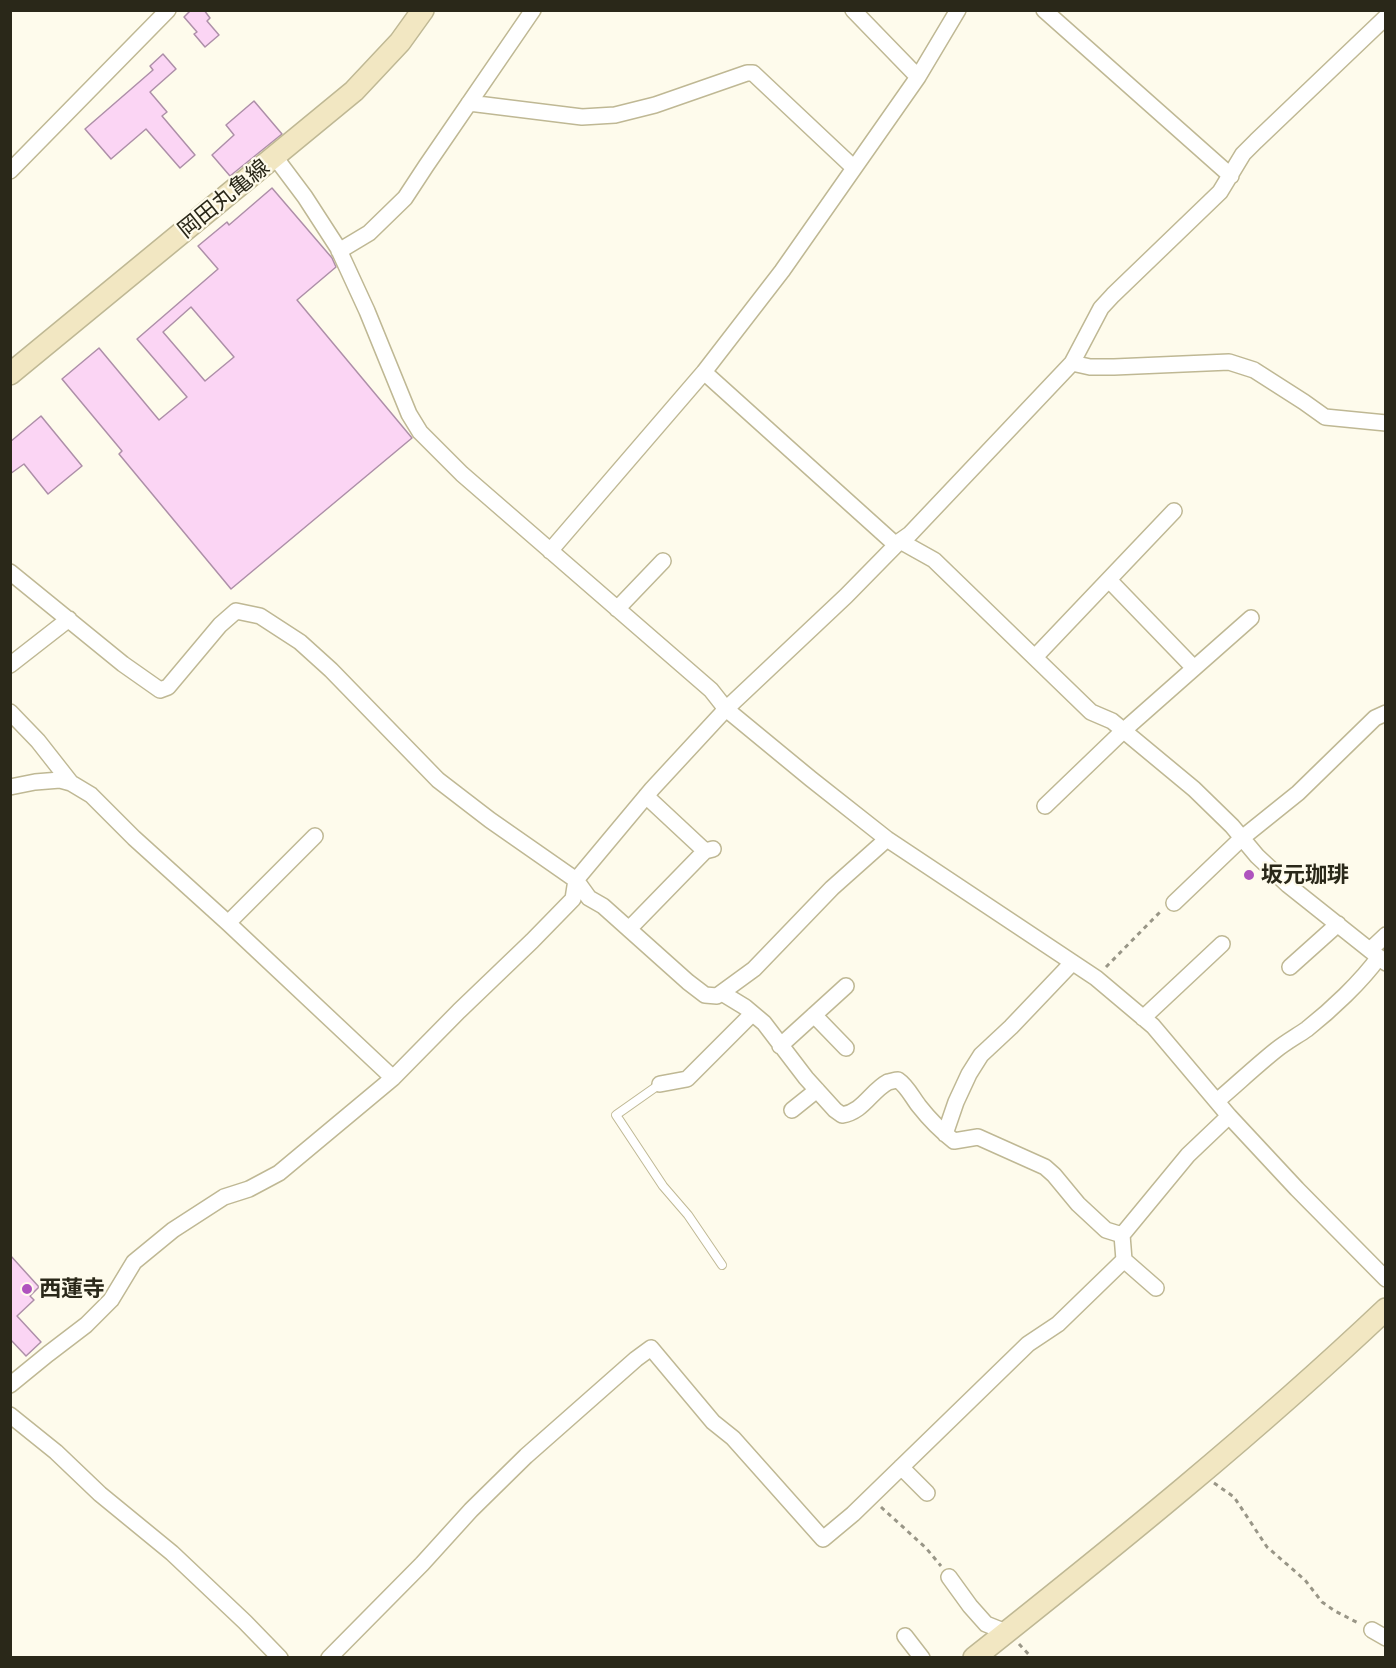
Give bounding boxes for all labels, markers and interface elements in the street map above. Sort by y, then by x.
street label: 岡田丸亀線 [173,154,275,244]
place label: 坂元珈琲 [1261,862,1349,888]
marker: 坂元珈琲 [1242,868,1256,882]
place label: 西蓮寺 [39,1276,105,1302]
marker: 西蓮寺 [20,1282,34,1296]

